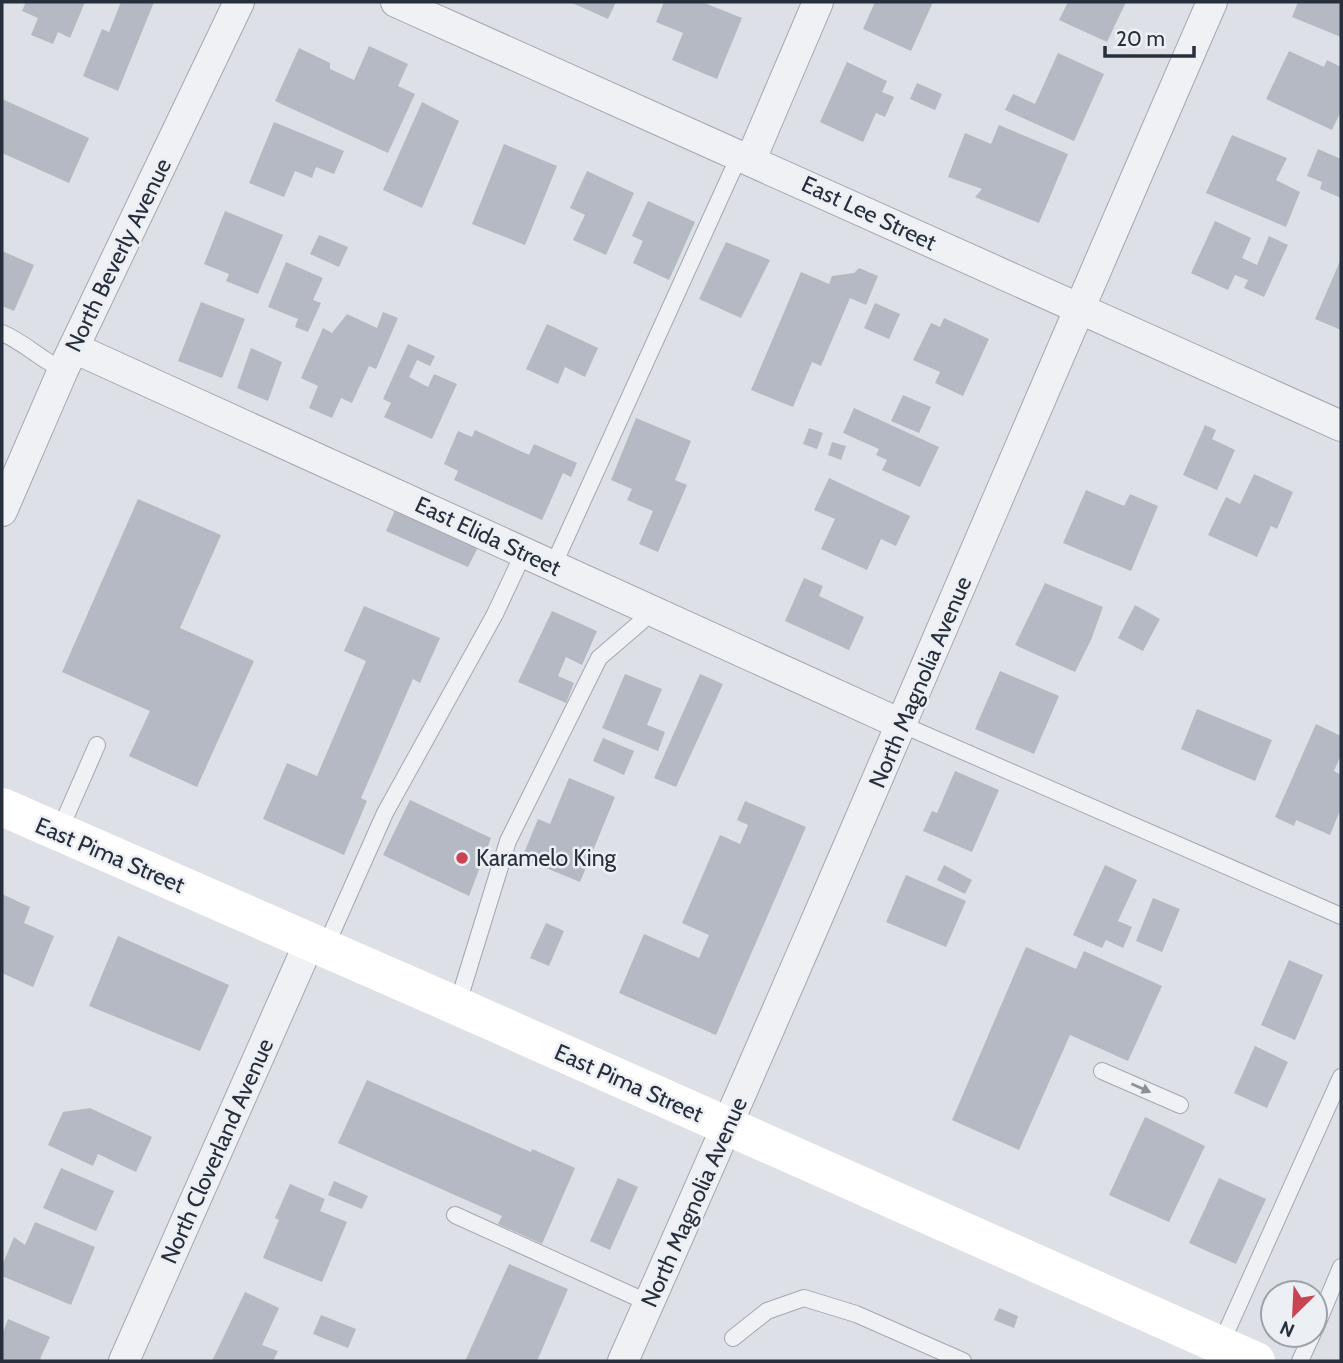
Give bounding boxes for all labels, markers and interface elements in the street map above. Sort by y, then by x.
scale bar [1105,14,1194,58]
text: 20 m [1116,26,1165,51]
street label: North Beverly Avenue [59,154,177,356]
street label: East Lee Street [797,170,941,257]
street label: East Elida Street [411,490,565,582]
street label: North Magnolia Avenue [863,572,977,792]
street label: East Pima Street [31,811,189,899]
place label: Karamelo King [476,844,617,872]
marker: Karamelo King [454,850,470,866]
street label: North Cloverland Avenue [155,1034,279,1268]
street label: East Pima Street [550,1038,708,1128]
one-way arrow [1130,1083,1151,1094]
street label: North Magnolia Avenue [635,1092,753,1311]
north arrow [1259,1279,1329,1349]
text: N [1276,1316,1298,1342]

